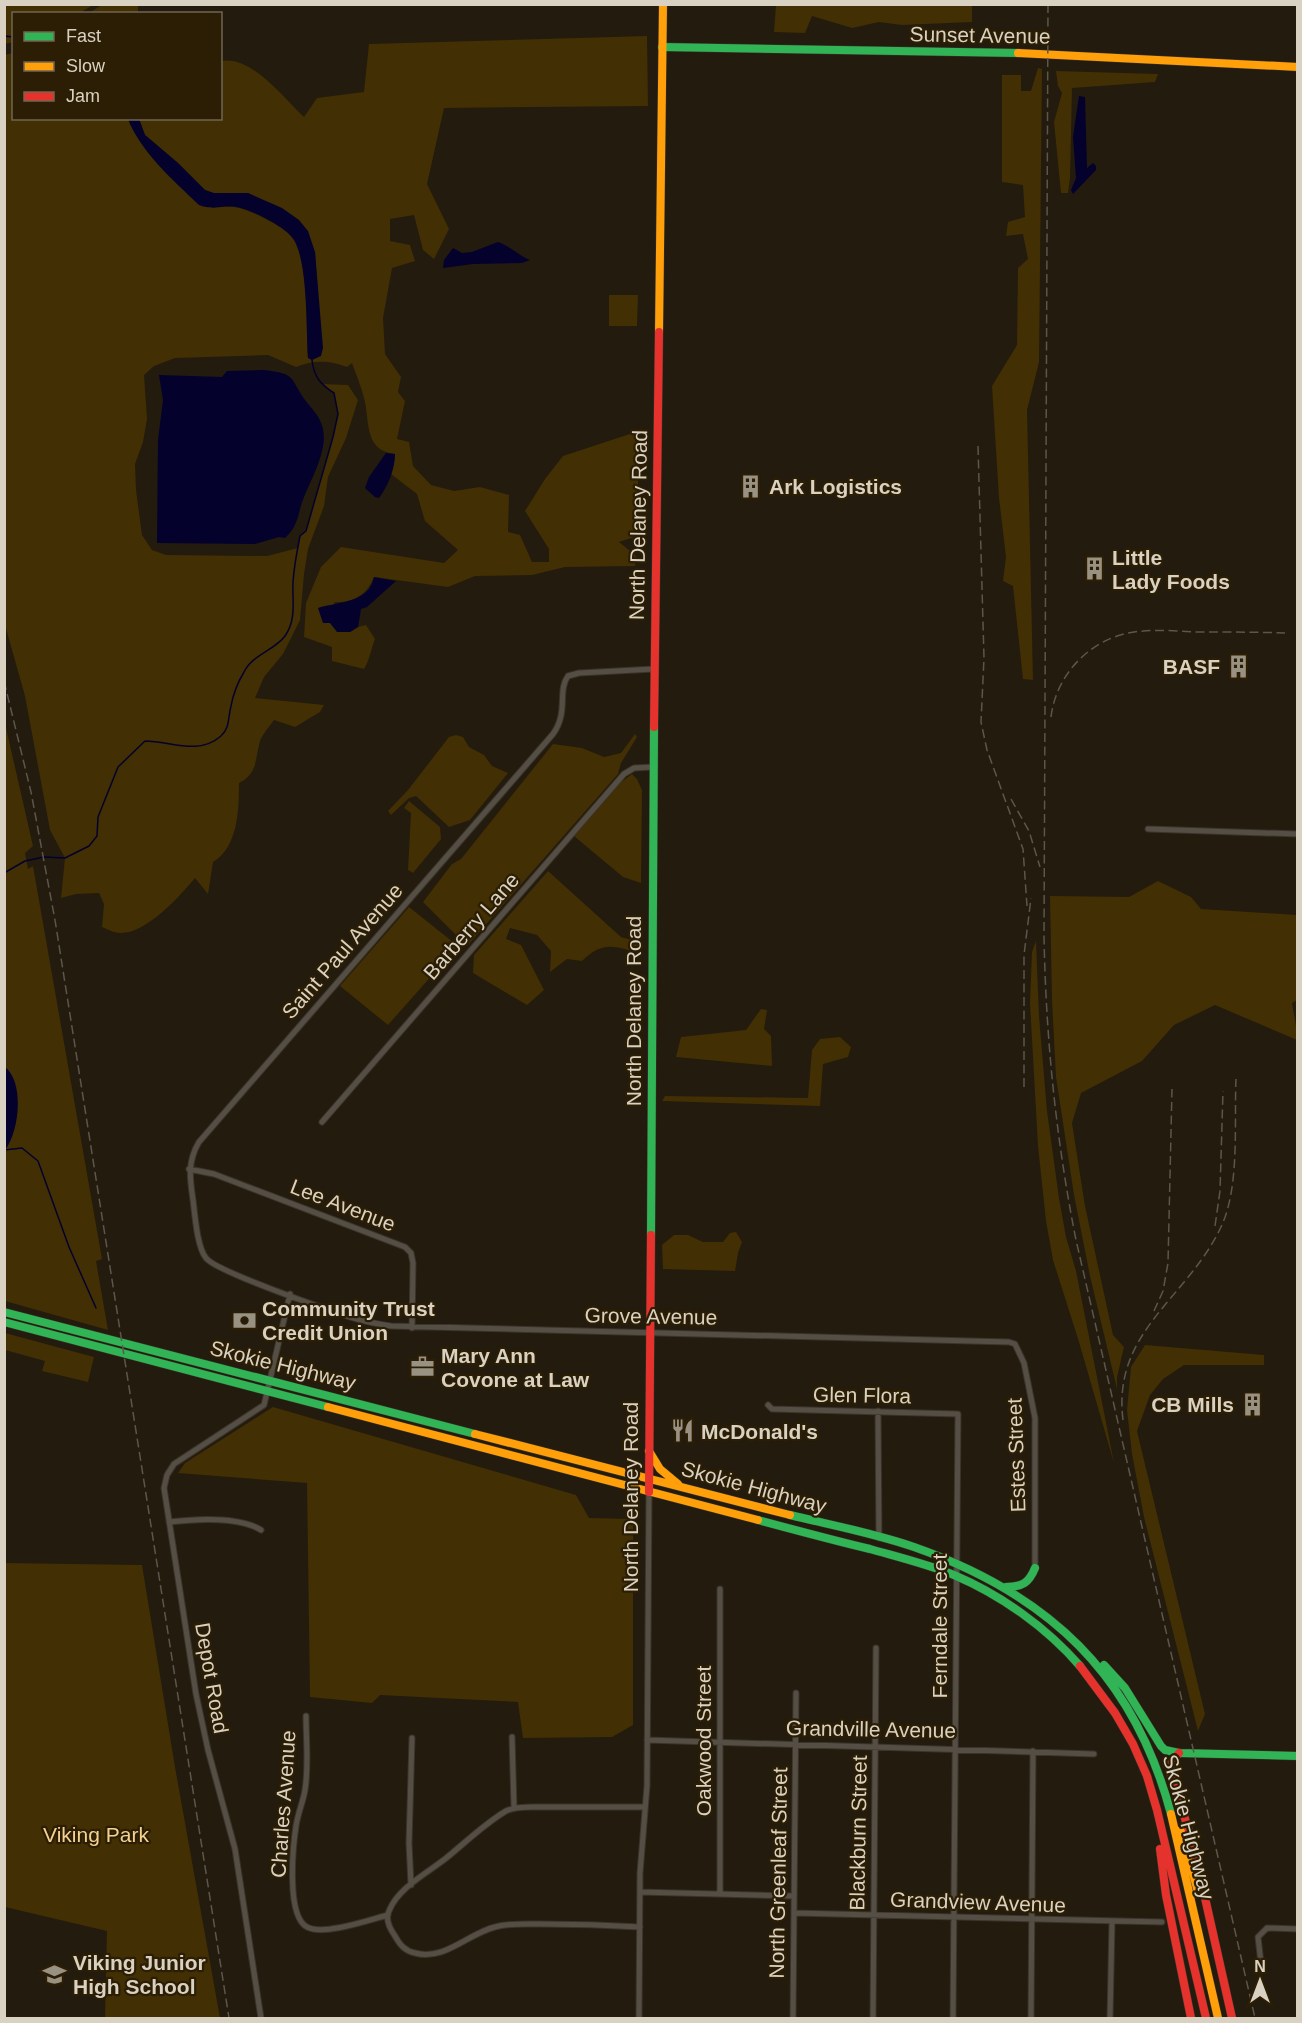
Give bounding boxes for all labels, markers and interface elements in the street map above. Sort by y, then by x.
legend [12,12,222,120]
street label: Sunset Avenue [909,22,1051,48]
text: Fast [66,26,101,46]
text: Slow [66,56,106,76]
text: Jam [66,86,100,106]
street label: North Delaney Road [625,430,651,620]
building icon: Ark Logistics [738,473,764,499]
place label: Ark Logistics [769,475,902,498]
place label: Little Lady Foods [1112,546,1230,593]
building icon: Little Lady Foods [1081,556,1107,582]
building icon: BASF [1225,653,1251,679]
place label: BASF [1163,655,1220,678]
street label: Barberry Lane [419,868,523,984]
street label: Saint Paul Avenue [277,879,407,1023]
street label: North Delaney Road [622,916,645,1106]
street label: Lee Avenue [287,1174,399,1236]
place label: Community Trust Credit Union [262,1297,435,1344]
street label: Grove Avenue [584,1303,718,1329]
bank icon: Community Trust Credit Union [231,1307,257,1333]
street label: Skokie Highway [208,1336,359,1394]
place label: Mary Ann Covone at Law [441,1344,590,1391]
office icon: Mary Ann Covone at Law [410,1354,436,1380]
street label: Glen Flora [813,1383,912,1407]
building icon: CB Mills [1239,1391,1265,1417]
place label: CB Mills [1151,1393,1234,1416]
street label: Estes Street [1003,1397,1029,1513]
street label: North Delaney Road [619,1402,642,1592]
restaurant icon: McDonald's [670,1418,696,1444]
place label: McDonald's [701,1420,818,1443]
street label: Skokie Highway [679,1457,830,1518]
street label: Ferndale Street [928,1553,951,1698]
street label: Depot Road [191,1621,233,1735]
street label: Oakwood Street [692,1666,715,1816]
street label: Grandville Avenue [786,1716,956,1742]
street label: Charles Avenue [266,1729,300,1879]
street label: Skokie Highway [1159,1752,1220,1903]
street label: Blackburn Street [845,1755,871,1911]
street label: North Greenleaf Street [765,1767,791,1979]
park label: Viking Park [43,1823,149,1846]
street label: Grandview Avenue [890,1887,1066,1917]
place label: Viking Junior High School [73,1951,206,1998]
north arrow [1230,1951,1290,2011]
text: N [1254,1958,1266,1975]
school or university icon: Viking Junior High School [42,1961,68,1987]

